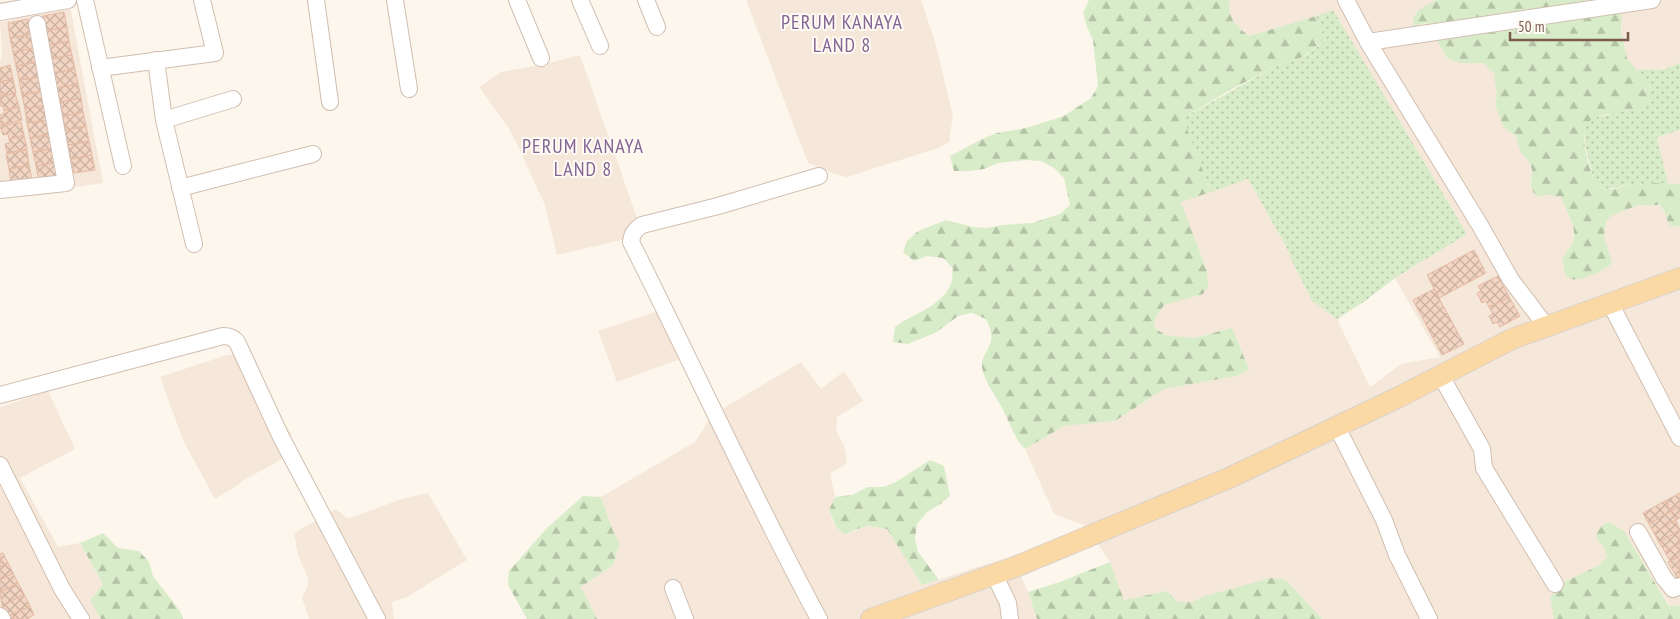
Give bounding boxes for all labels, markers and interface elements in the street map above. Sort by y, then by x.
district label: PERUM KANAYA LAND 8 [781,9,903,58]
scale bar [1510,10,1628,42]
text: 50 m [1518,17,1544,36]
district label: PERUM KANAYA LAND 8 [522,133,644,182]

